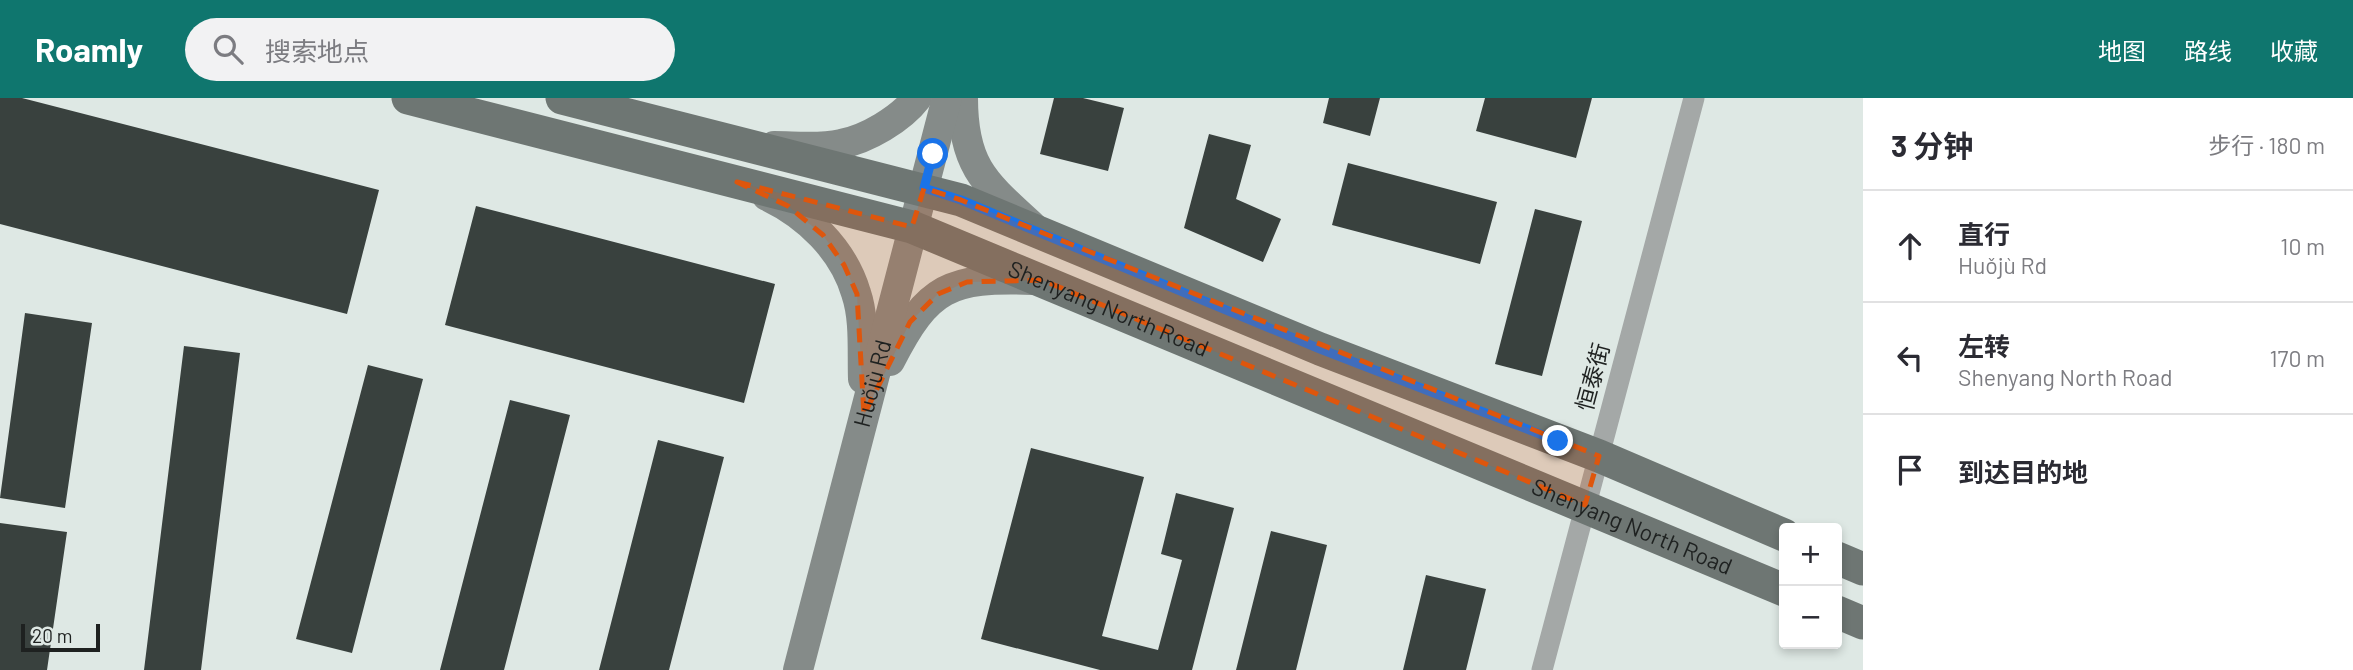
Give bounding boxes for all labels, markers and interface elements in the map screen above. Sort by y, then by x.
search box [185,18,675,81]
text: Roamly [35,29,143,69]
icon: search [209,30,247,68]
text: 搜索地点 [265,35,369,66]
text: 地图 [2098,36,2146,65]
text: 路线 [2184,36,2232,65]
text: 收藏 [2270,36,2318,65]
text: 3 分钟 [1891,127,1973,163]
text: 步行 · 180 m [2208,131,2325,159]
route start [917,138,948,169]
text: 直行 [1958,218,2010,249]
icon: ahead [1891,227,1929,265]
text: 10 m [2280,232,2325,260]
text: Huǒjù Rd [1958,251,2047,279]
street label: Shenyang North Road [1004,254,1213,362]
text: 左转 [1958,330,2010,361]
street label: Huǒjù Rd [847,337,896,430]
icon: left [1891,339,1929,377]
street label: 恒泰街 [1570,340,1614,414]
text: 170 m [2269,344,2325,372]
text: Shenyang North Road [1958,363,2173,391]
route end [1542,425,1573,456]
icon: arrive [1891,451,1929,489]
text: 到达目的地 [1958,456,2088,487]
street label: Shenyang North Road [1528,472,1737,580]
map controls [1779,523,1842,649]
button: + [1779,523,1842,586]
button: − [1779,586,1842,649]
scale bar [21,621,100,653]
text: 20 m [32,624,72,647]

